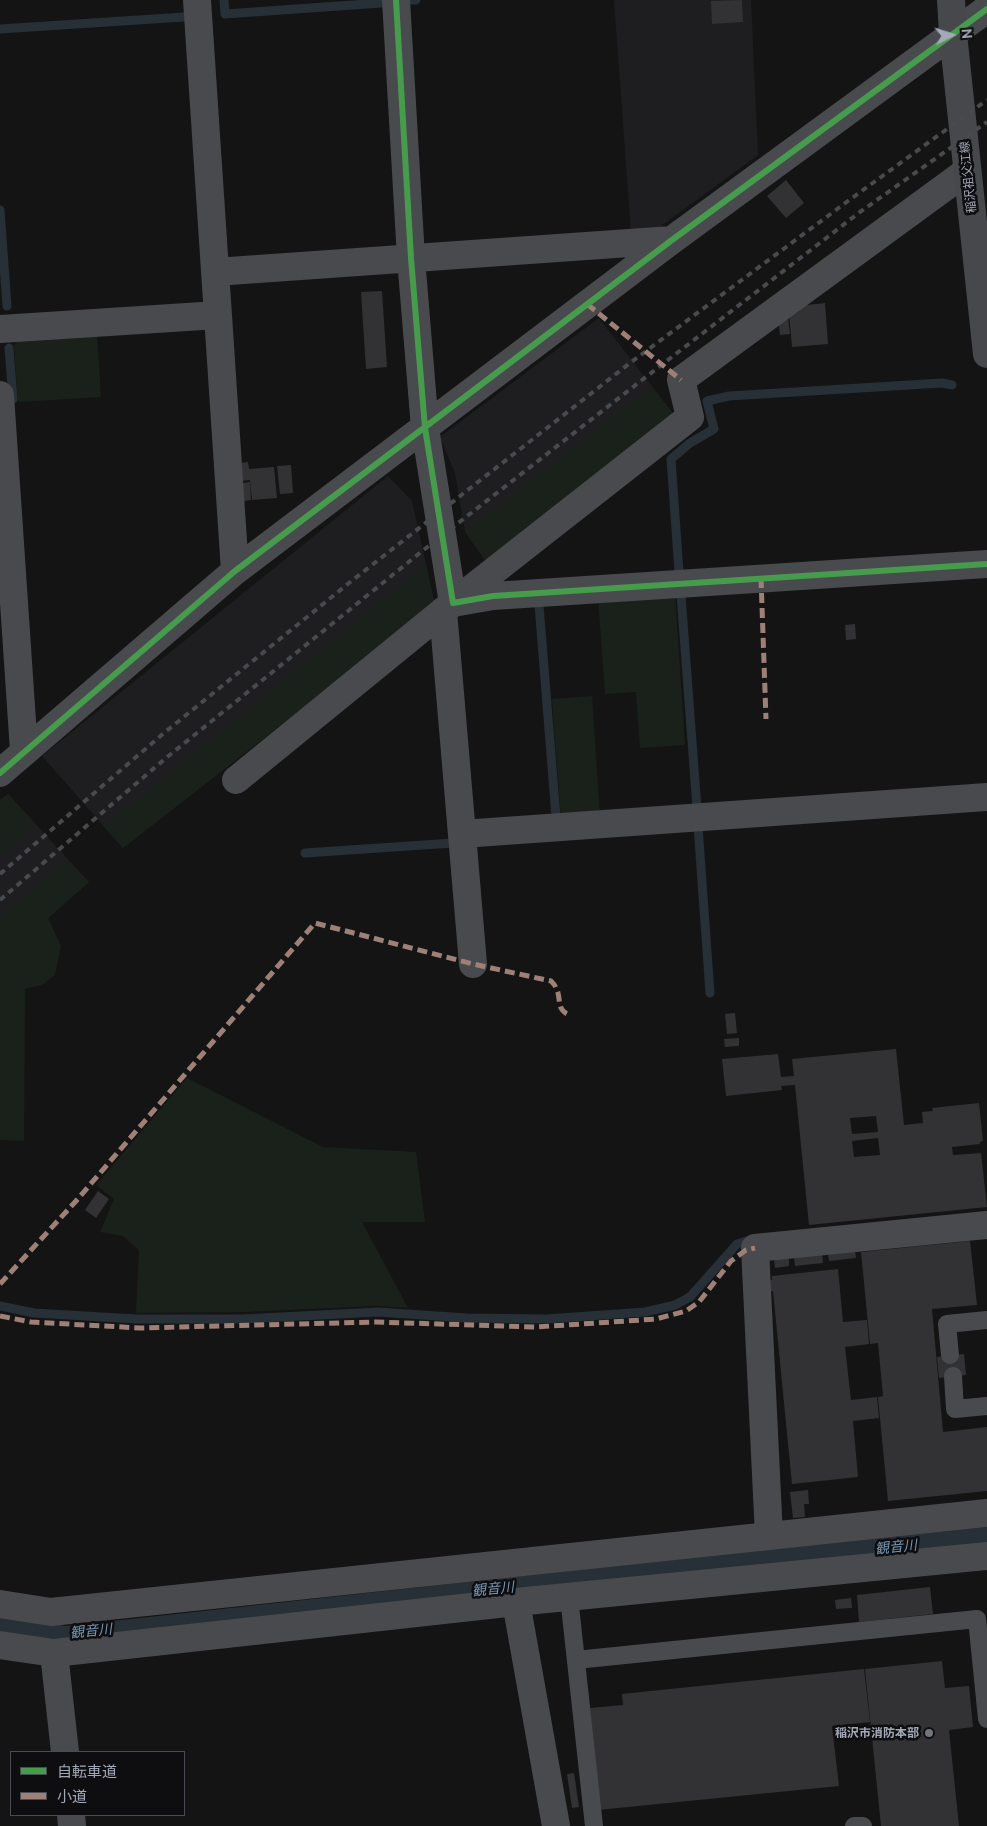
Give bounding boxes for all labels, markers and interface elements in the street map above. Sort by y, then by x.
north arrow [927,10,977,60]
text: N [959,28,975,40]
street label: 稲沢祖父江線 [957,140,979,214]
water label: 観音川 [874,1536,918,1558]
water label: 観音川 [471,1578,515,1600]
water label: 観音川 [69,1620,113,1642]
place label: 稲沢市消防本部 [835,1726,919,1740]
marker: 稲沢市消防本部 [923,1727,935,1739]
legend [10,1751,185,1816]
text: 自転車道 [57,1763,117,1780]
text: 小道 [57,1788,87,1805]

